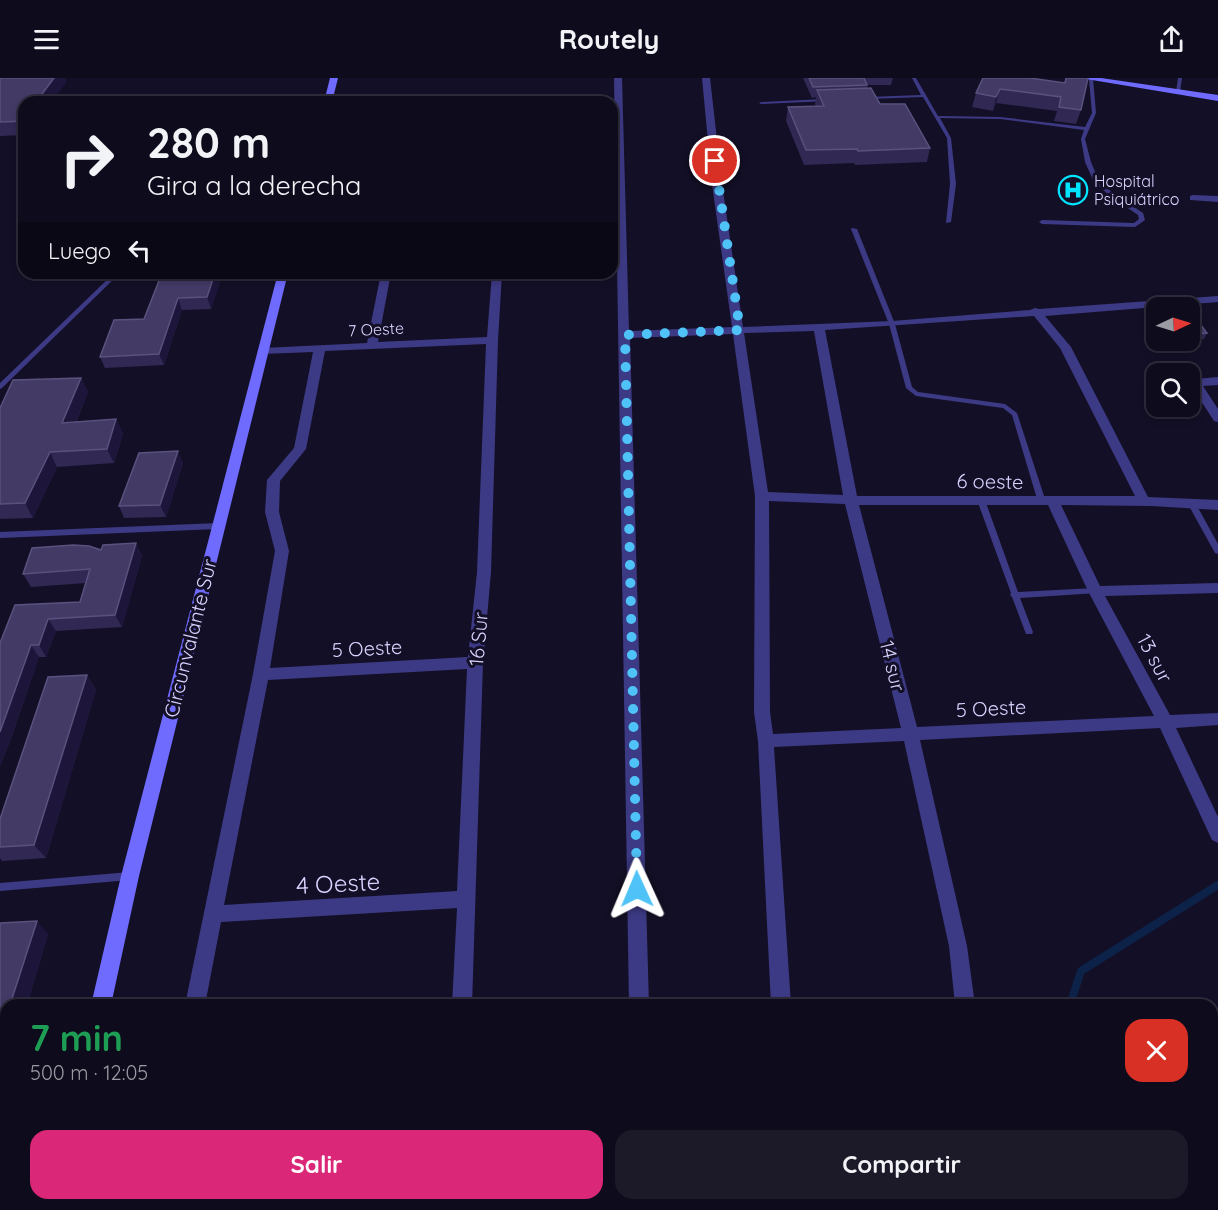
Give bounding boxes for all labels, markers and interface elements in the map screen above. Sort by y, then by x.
text: Routely [559,22,659,56]
icon: menu [30,23,63,56]
icon: share [1155,23,1188,56]
text: 280 m [147,116,270,169]
icon: right [48,120,126,198]
pin [689,135,740,186]
icon: arrive [698,144,731,177]
text: Gira a la derecha [147,168,361,202]
place label: Hospital Psiquiátrico [1094,171,1179,209]
hospital icon: Hospital Psiquiátrico [1057,174,1089,206]
icon: left [123,234,156,267]
text: Luego [48,237,111,265]
north arrow [1146,297,1200,351]
map controls [1146,297,1200,417]
street label: 7 Oeste [348,318,404,340]
button: search [1146,363,1200,417]
street label: 6 oeste [956,468,1024,494]
street label: Circunvalante Sur [158,556,222,720]
street label: 16 Sur [463,611,493,667]
street label: 13 sur [1132,629,1178,687]
street label: 5 Oeste [331,634,403,662]
street label: 14 sur [875,638,911,694]
street label: 5 Oeste [955,694,1027,722]
position arrow [605,857,669,921]
street label: 4 Oeste [295,866,381,900]
text: 7 min [30,1015,123,1060]
button: close [1125,1019,1188,1082]
text: 500 m · 12:05 [30,1060,148,1085]
button: Salir [30,1130,603,1199]
button: Compartir [615,1130,1188,1199]

